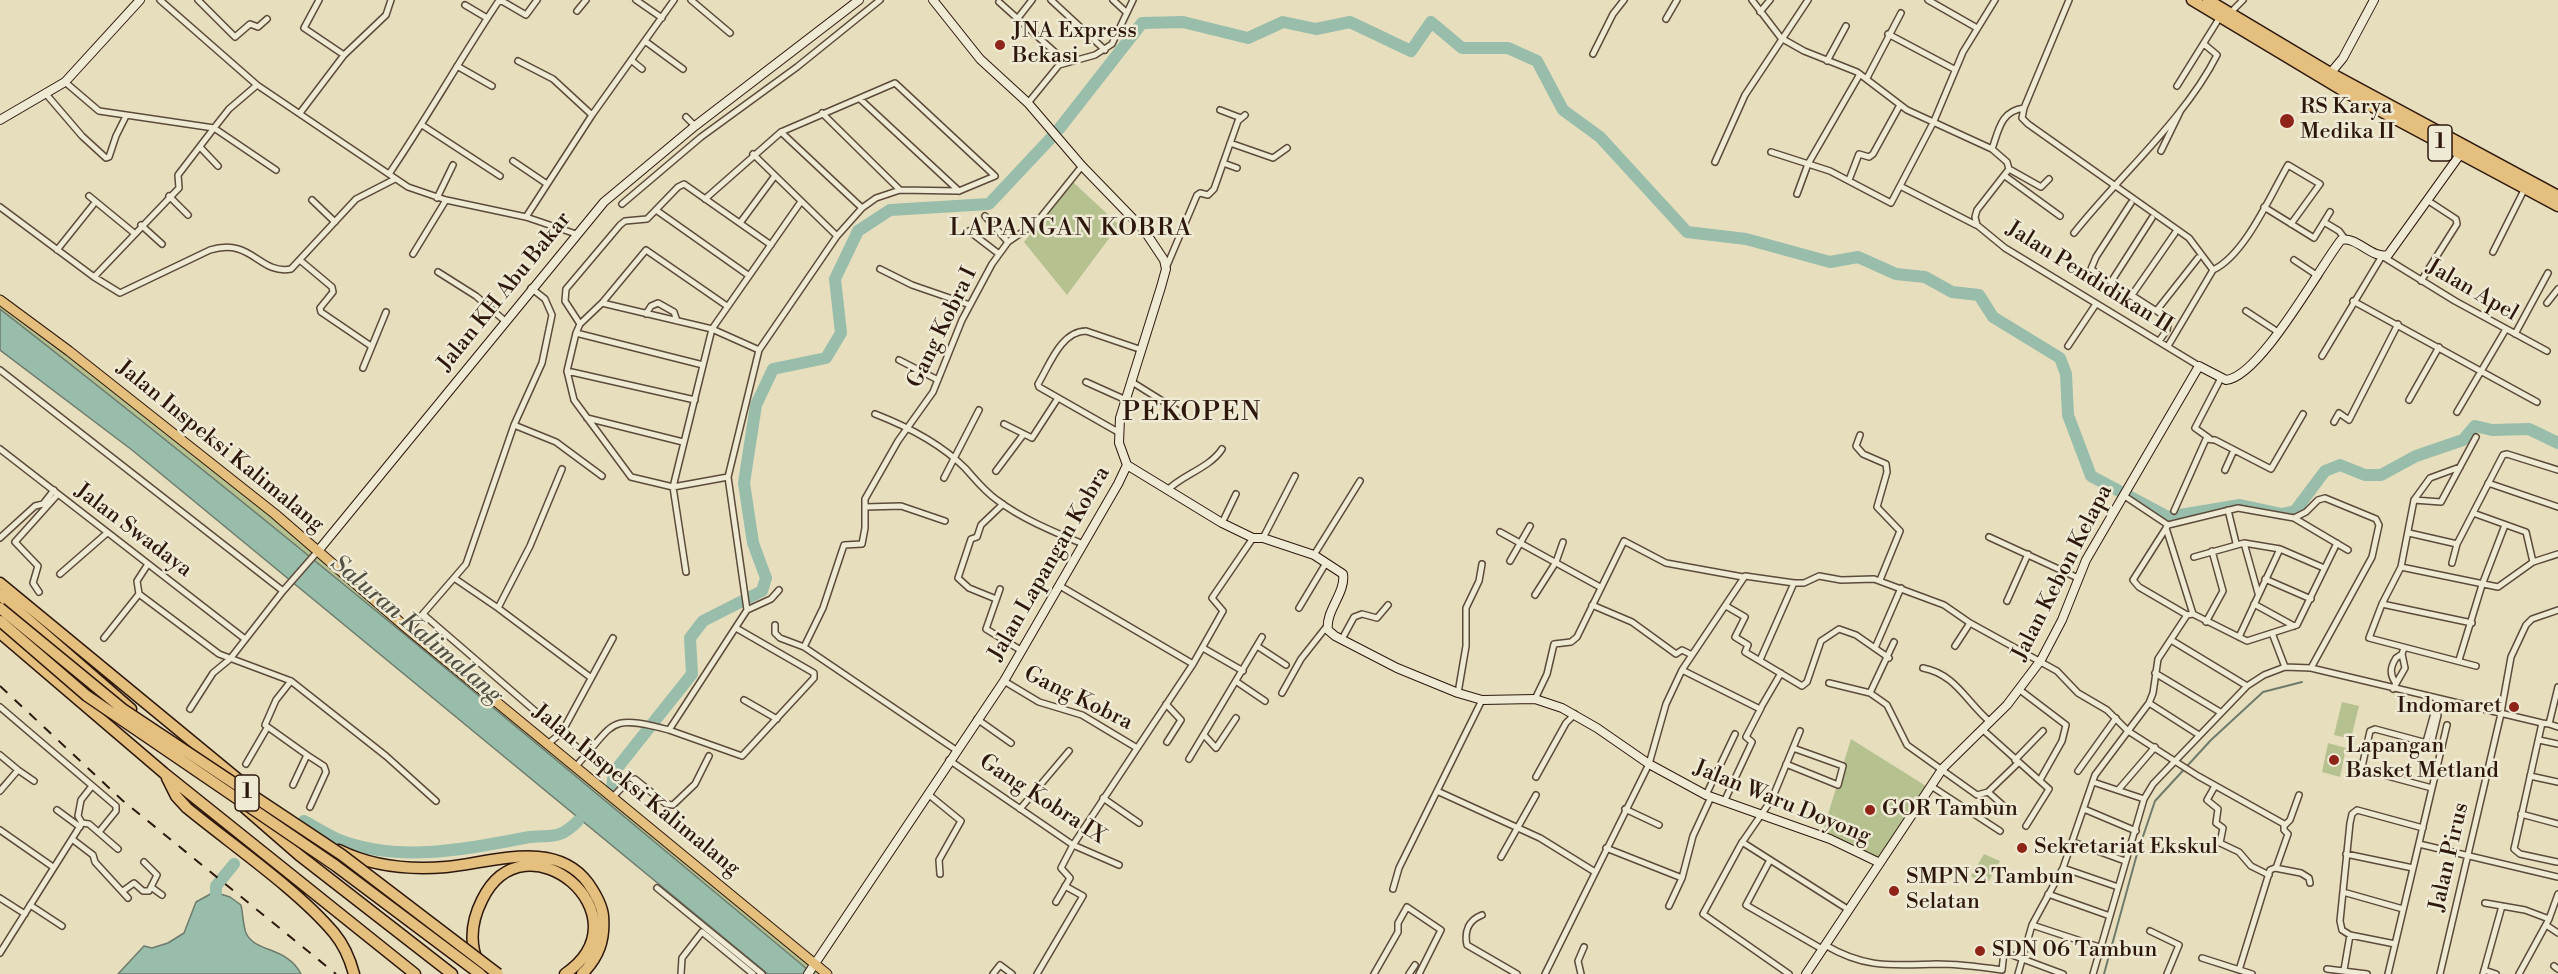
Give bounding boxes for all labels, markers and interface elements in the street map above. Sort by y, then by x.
place label: JNA Express Bekasi [1012,19,1137,70]
marker: JNA Express Bekasi [993,38,1007,52]
place label: RS Karya Medika II [2300,95,2395,146]
marker: RS Karya Medika II [2278,112,2296,130]
road number: 1 [2428,125,2452,161]
street label: Jalan KH Abu Bakar [433,207,577,377]
district label: LAPANGAN KOBRA [949,215,1193,243]
street label: Jalan Pendidikan II [2001,216,2177,340]
street label: Jalan Apel [2422,254,2522,328]
street label: Gang Kobra I [903,264,983,392]
street label: Jalan Inspeksi Kalimalang [111,355,329,539]
district label: PEKOPEN [1122,398,1262,430]
street label: Jalan Lapangan Kobra [984,462,1116,666]
street label: Jalan Swadaya [69,478,197,584]
street label: Jalan Kebon Kelapa [2007,481,2119,665]
water label: Saluran Kalimalang [324,550,508,710]
street label: Gang Kobra [1019,661,1137,737]
place label: Indomaret [2397,694,2502,720]
street label: Jalan Inspeksi Kalimalang [527,699,745,883]
marker: Indomaret [2507,700,2521,714]
place label: Lapangan Basket Metland [2346,734,2499,786]
street label: Gang Kobra IX [974,749,1110,851]
marker: Lapangan Basket Metland [2327,753,2341,767]
street label: Jalan Waru Doyong [1690,755,1874,851]
road number: 1 [235,775,259,811]
place label: GOR Tambun [1882,797,2018,823]
street label: Jalan Pirus [2425,800,2475,914]
marker: GOR Tambun [1863,803,1877,817]
place label: Sekretariat Ekskul [2034,835,2218,861]
marker: Sekretariat Ekskul [2015,841,2029,855]
place label: SMPN 2 Tambun Selatan [1906,865,2074,916]
marker: SMPN 2 Tambun Selatan [1887,884,1901,898]
place label: SDN 06 Tambun [1992,938,2157,964]
marker: SDN 06 Tambun [1973,944,1987,958]

